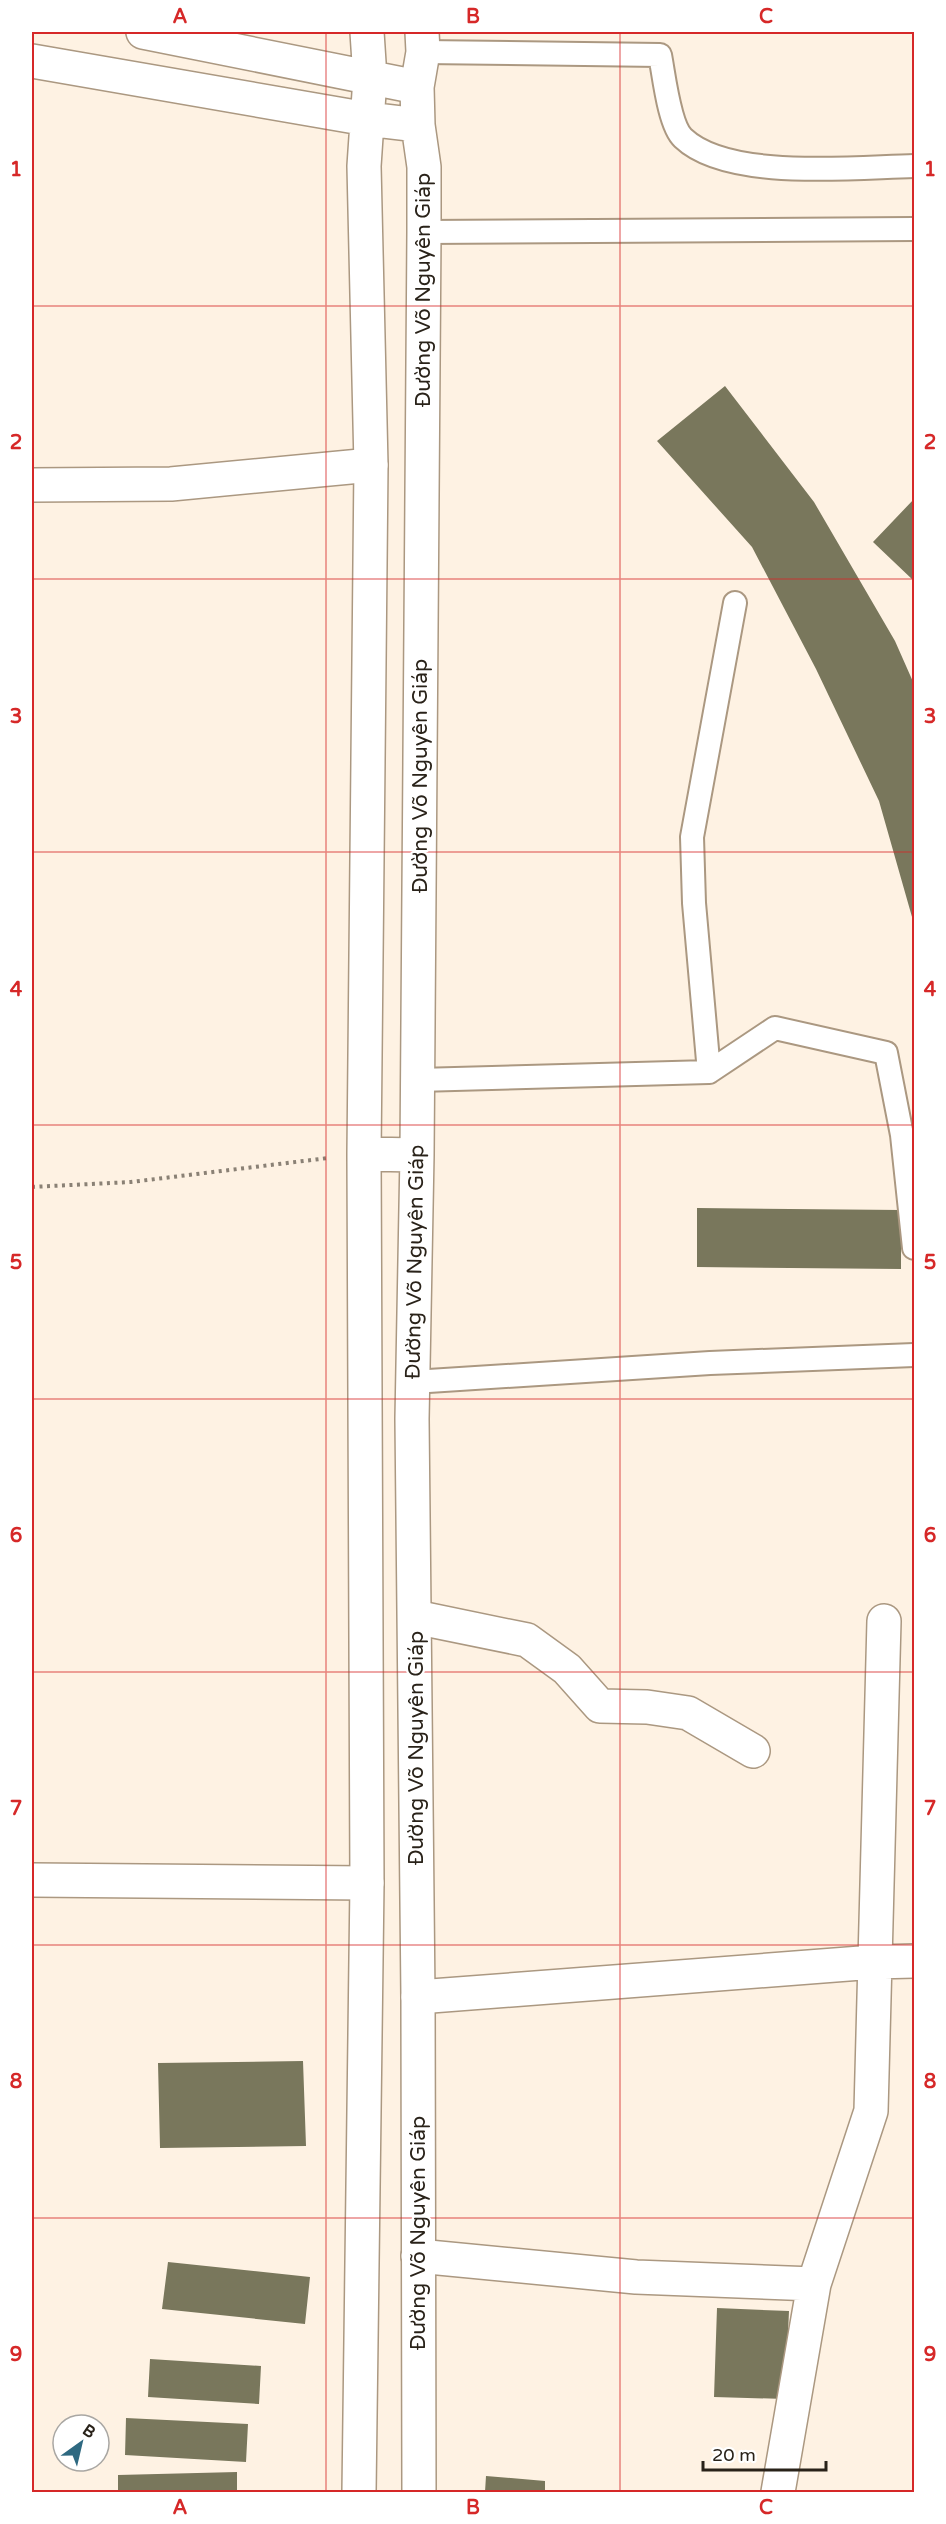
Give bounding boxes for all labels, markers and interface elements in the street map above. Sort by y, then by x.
text: A [173,5,188,29]
text: B [466,5,480,29]
text: C [759,5,773,29]
text: 1 [10,158,22,182]
text: 1 [924,158,936,182]
street label: Đường Võ Nguyên Giáp [411,173,436,407]
text: 2 [10,431,22,455]
text: 2 [924,431,936,455]
street label: Đường Võ Nguyên Giáp [408,659,433,893]
text: 3 [10,705,22,729]
text: 3 [924,705,936,729]
text: 4 [10,978,23,1002]
text: 4 [924,978,937,1002]
street label: Đường Võ Nguyên Giáp [400,1144,430,1380]
text: 5 [10,1251,22,1275]
text: 5 [924,1251,936,1275]
text: 6 [10,1524,22,1548]
text: 6 [924,1524,936,1548]
street label: Đường Võ Nguyên Giáp [404,1631,429,1865]
text: 7 [10,1797,22,1821]
text: 7 [924,1797,936,1821]
text: 8 [10,2070,22,2094]
text: 8 [924,2070,936,2094]
street label: Đường Võ Nguyên Giáp [406,2116,431,2350]
text: 9 [10,2343,22,2367]
text: 9 [924,2343,936,2367]
north arrow [51,2413,111,2473]
text: B [79,2420,99,2443]
scale bar [703,2434,826,2472]
text: 20 m [712,2444,756,2466]
text: A [173,2496,188,2520]
text: B [466,2496,480,2520]
text: C [759,2496,773,2520]

